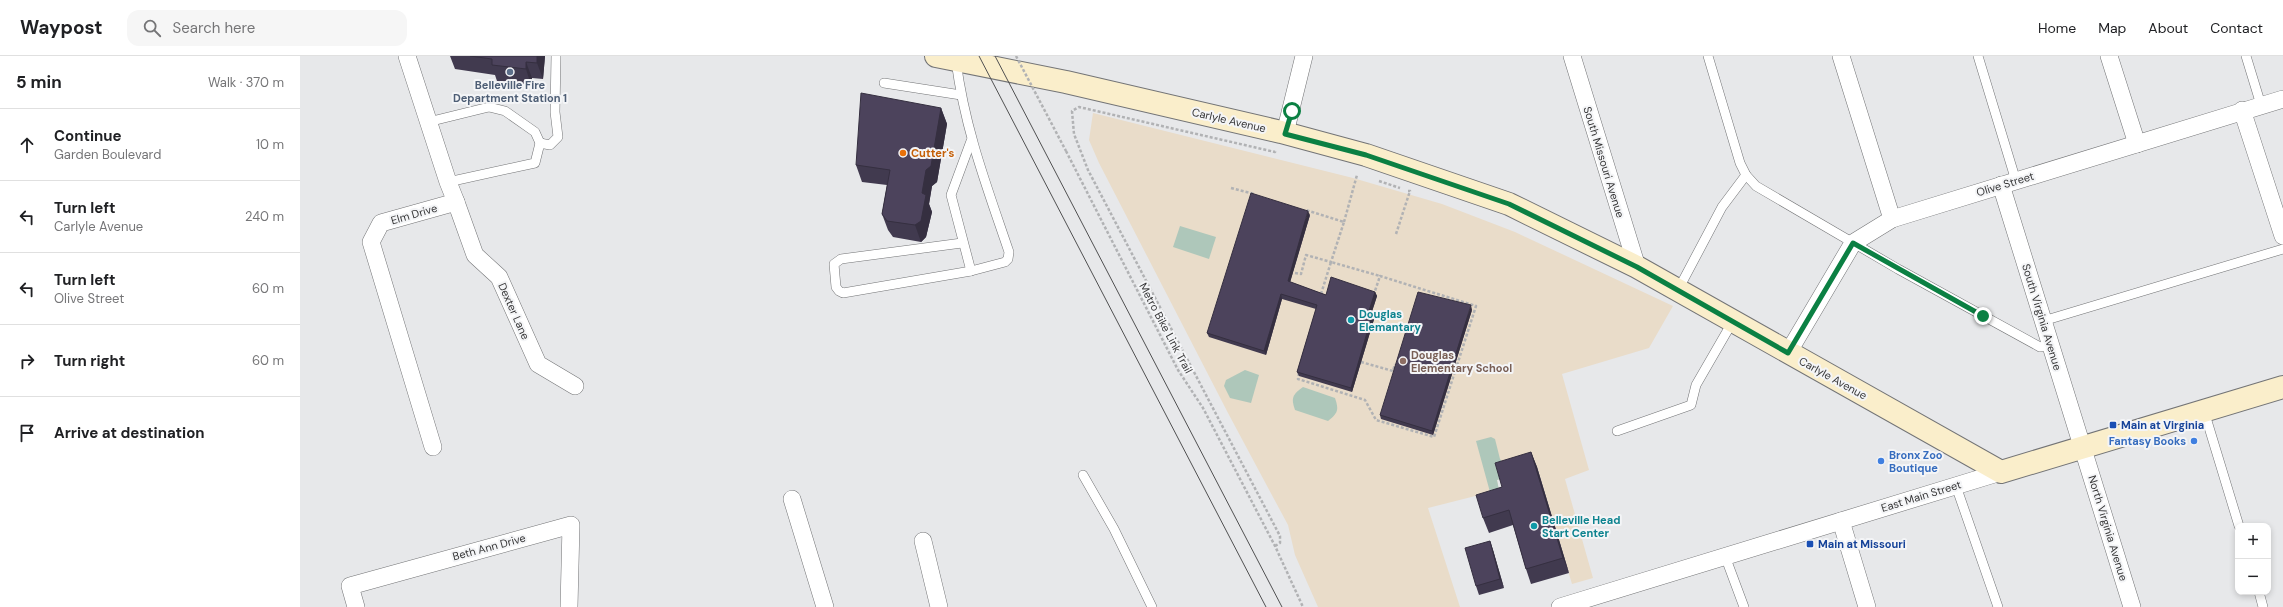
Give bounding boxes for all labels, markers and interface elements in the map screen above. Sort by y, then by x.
search box [127,10,407,46]
text: Waypost [20,15,103,40]
icon: search [141,17,163,39]
text: Search here [173,18,255,38]
text: Home [2038,19,2076,37]
text: Map [2098,19,2126,37]
text: About [2148,19,2188,37]
text: Contact [2210,19,2263,37]
marker: Belleville Fire Department Station 1 [505,67,515,77]
text: 5 min [16,71,62,93]
text: Walk · 370 m [208,74,284,91]
place label: Belleville Fire Department Station 1 [453,78,567,105]
route start [1283,102,1301,120]
street label: Carlyle Avenue [1191,105,1267,135]
street label: South Missouri Avenue [1580,105,1628,219]
text: Continue [54,126,122,146]
icon: ahead [16,134,38,156]
text: 10 m [256,136,284,153]
text: Garden Boulevard [54,146,161,163]
place label: Cutter's [911,146,955,160]
marker: Cutter's [898,148,908,158]
street label: Olive Street [1975,169,2035,199]
text: Turn left [54,198,115,218]
street label: Elm Drive [389,201,439,227]
icon: left [16,206,38,228]
text: 240 m [245,208,284,225]
text: Carlyle Avenue [54,218,143,235]
street label: South Virginia Avenue [2019,262,2065,372]
text: Turn left [54,270,115,290]
icon: left [16,278,38,300]
text: 60 m [252,280,284,297]
street label: Dexter Lane [495,280,533,342]
street label: Metro Bike Link Trail [1136,280,1196,376]
text: Olive Street [54,290,124,307]
place label: Douglas Elemantary [1359,307,1421,334]
route end [1974,307,1992,325]
marker: Douglas Elemantary [1346,315,1356,325]
place label: Douglas Elementary School [1411,348,1512,375]
icon: right [16,350,38,372]
text: Turn right [54,351,125,371]
text: 60 m [252,352,284,369]
street label: Carlyle Avenue [1797,354,1869,402]
marker: Douglas Elementary School [1398,356,1408,366]
place label: Main at Virginia [2121,418,2204,432]
marker: Main at Virginia [2108,420,2118,430]
icon: arrive [16,422,38,444]
text: Arrive at destination [54,423,205,443]
place label: Fantasy Books [2109,434,2186,448]
marker: Fantasy Books [2189,436,2199,446]
place label: Bronx Zoo Boutique [1889,448,1943,475]
marker: Bronx Zoo Boutique [1876,456,1886,466]
street label: North Virginia Avenue [2085,473,2131,583]
street label: East Main Street [1879,477,1963,515]
place label: Belleville Head Start Center [1542,513,1620,540]
marker: Belleville Head Start Center [1529,521,1539,531]
map controls [2235,523,2271,595]
button: + [2235,523,2271,559]
street label: Beth Ann Drive [451,531,527,563]
place label: Main at Missouri [1818,537,1906,551]
marker: Main at Missouri [1805,539,1815,549]
button: − [2235,559,2271,595]

